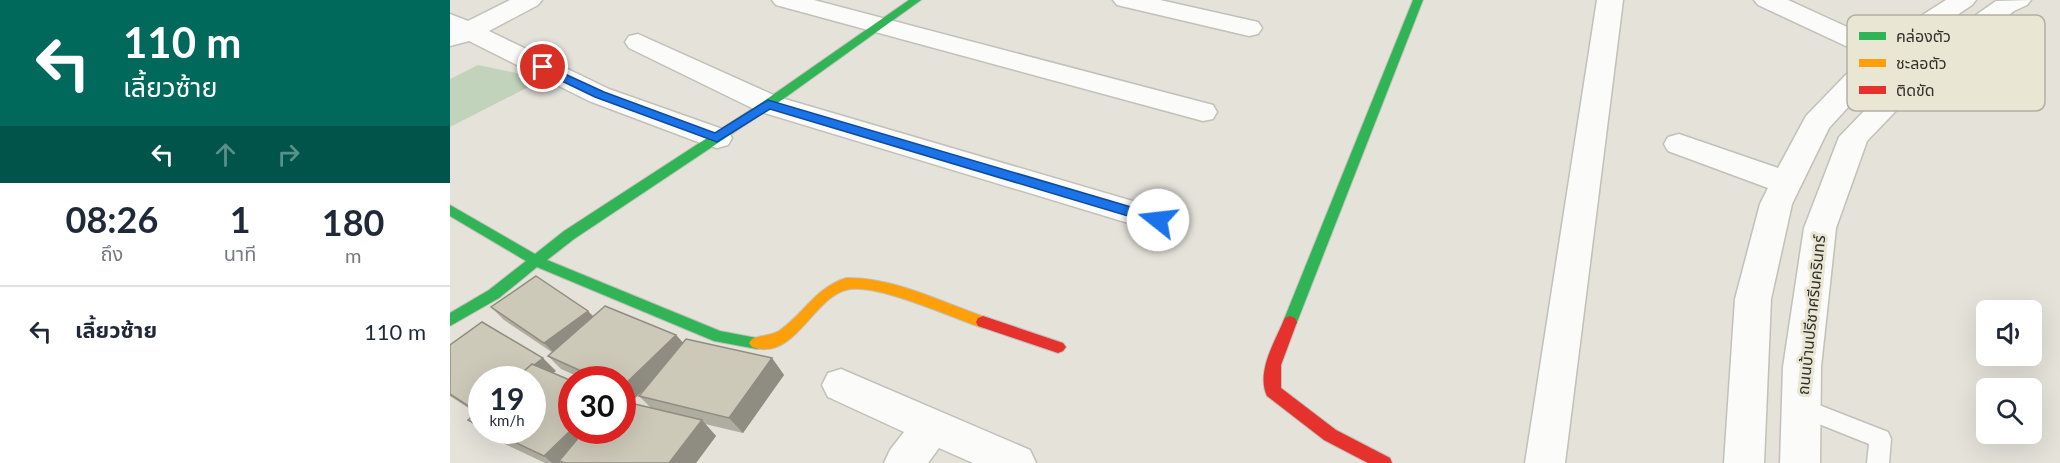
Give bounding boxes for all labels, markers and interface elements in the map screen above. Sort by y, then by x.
legend [1847,15,2045,111]
text: 110 m [123,17,241,67]
icon: left [24,24,102,102]
text: คล่องตัว [1896,26,1951,45]
pin [517,41,568,92]
icon: arrive [526,50,559,83]
text: ชะลอตัว [1896,53,1947,72]
text: เลี้ยวซ้าย [123,70,217,103]
text: ติดขัด [1896,80,1935,99]
icon: left [146,138,179,171]
icon: ahead [209,138,242,171]
icon: right [272,138,305,171]
position arrow [1126,188,1190,252]
text: 08:26 [66,197,158,241]
text: 1 [230,197,251,241]
text: 180 [322,200,385,244]
street label: ถนนบ้านปรีชาศรีนครินทร์ [1793,233,1828,396]
text: ถึง [101,241,123,265]
text: นาที [224,241,256,265]
text: m [345,243,361,267]
map controls [1976,300,2042,444]
button: sound [1976,300,2042,366]
icon: left [24,315,57,348]
text: เลี้ยวซ้าย [75,316,157,343]
text: 110 m [364,318,426,345]
speed limit sign: 30 [558,366,636,444]
button: search [1976,378,2042,444]
text: 19 [490,380,524,416]
text: km/h [489,411,525,429]

